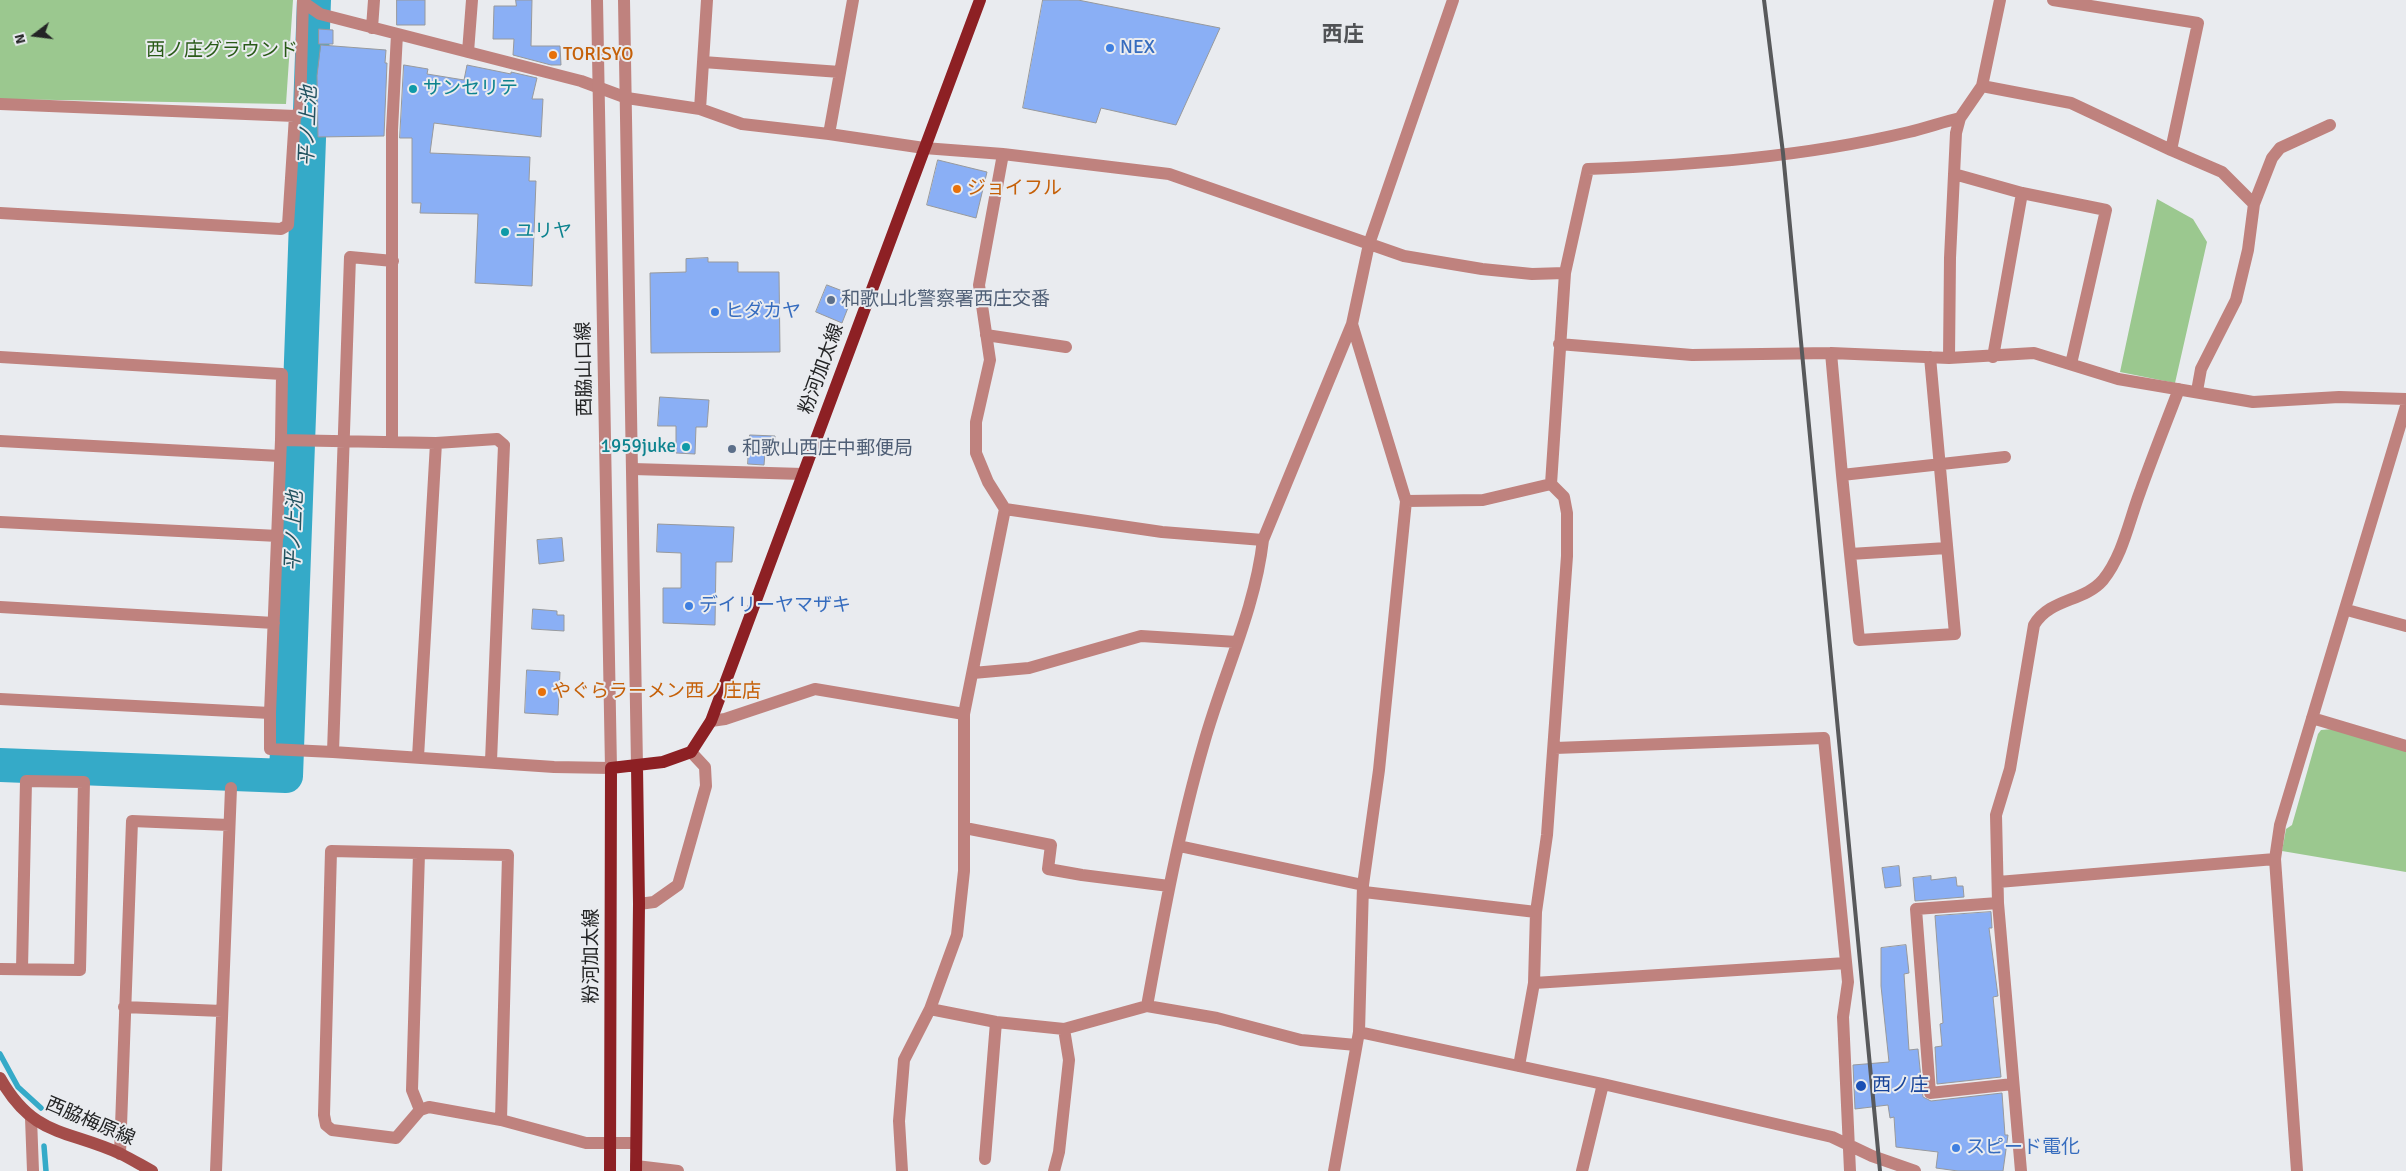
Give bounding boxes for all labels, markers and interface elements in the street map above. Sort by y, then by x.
north arrow [10,10,60,60]
district label: 西庄 [1322,22,1364,48]
text: N [11,32,30,46]
place label: NEX [1120,37,1155,59]
park label: 西ノ庄グラウンド [146,40,298,62]
marker: NEX [1104,42,1116,54]
place label: TORISYO [563,44,633,66]
marker: TORISYO [547,49,559,61]
place label: サンセリテ [423,78,518,100]
marker: サンセリテ [407,83,419,95]
water label: 平ノ上池 [296,86,322,166]
place label: ジョイフル [967,178,1062,200]
marker: ジョイフル [951,183,963,195]
place label: ユリヤ [515,221,572,243]
marker: ユリヤ [499,226,511,238]
place label: 和歌山北警察署西庄交番 [841,289,1050,311]
marker: 和歌山北警察署西庄交番 [825,294,837,306]
place label: ヒダカヤ [725,301,801,323]
marker: ヒダカヤ [709,306,721,318]
street label: 粉河加太線 [795,320,849,418]
street label: 西脇山口線 [573,321,597,417]
place label: 1959juke [601,436,676,458]
place label: 和歌山西庄中郵便局 [742,438,913,460]
marker: 1959juke [680,441,692,453]
marker: 和歌山西庄中郵便局 [726,443,738,455]
water label: 平ノ上池 [282,491,308,571]
place label: デイリーヤマザキ [699,595,851,617]
marker: デイリーヤマザキ [683,600,695,612]
place label: やぐらラーメン西ノ庄店 [552,681,761,703]
marker: やぐらラーメン西ノ庄店 [536,686,548,698]
street label: 粉河加太線 [581,909,603,1003]
place label: 西ノ庄 [1872,1075,1929,1097]
marker: 西ノ庄 [1854,1079,1868,1093]
street label: 西脇梅原線 [42,1093,138,1151]
place label: スピード電化 [1966,1137,2080,1159]
marker: スピード電化 [1950,1142,1962,1154]

